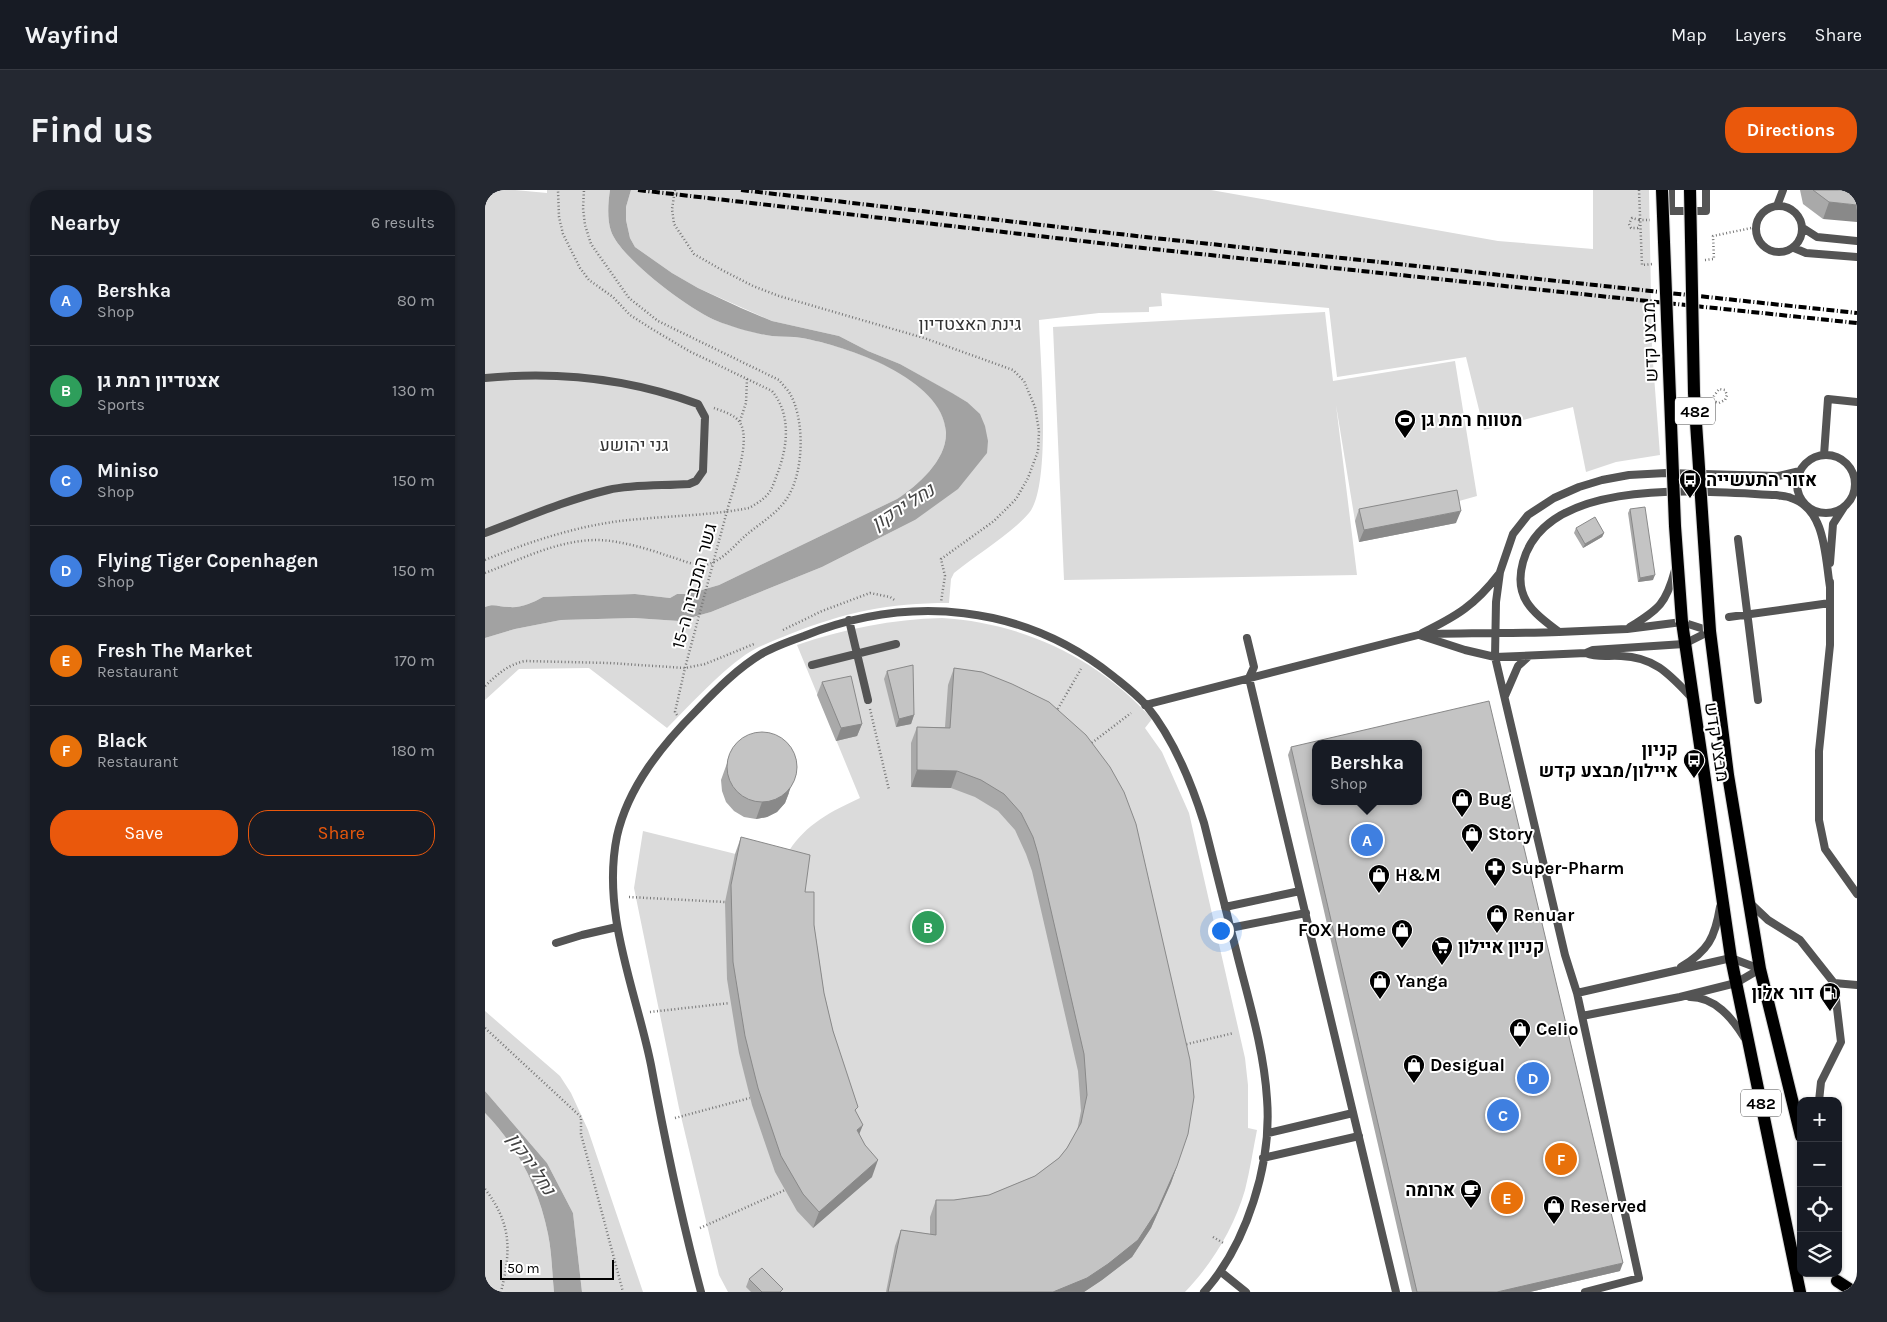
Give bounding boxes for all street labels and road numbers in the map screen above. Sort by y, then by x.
street label: מבצע קדש [1638,301,1662,383]
road number: 482 [1675,398,1715,425]
street label: גשר המכביה ה-15 [667,521,721,651]
street label: מבצע קדש [1700,701,1734,783]
road number: 482 [1741,1090,1781,1116]

